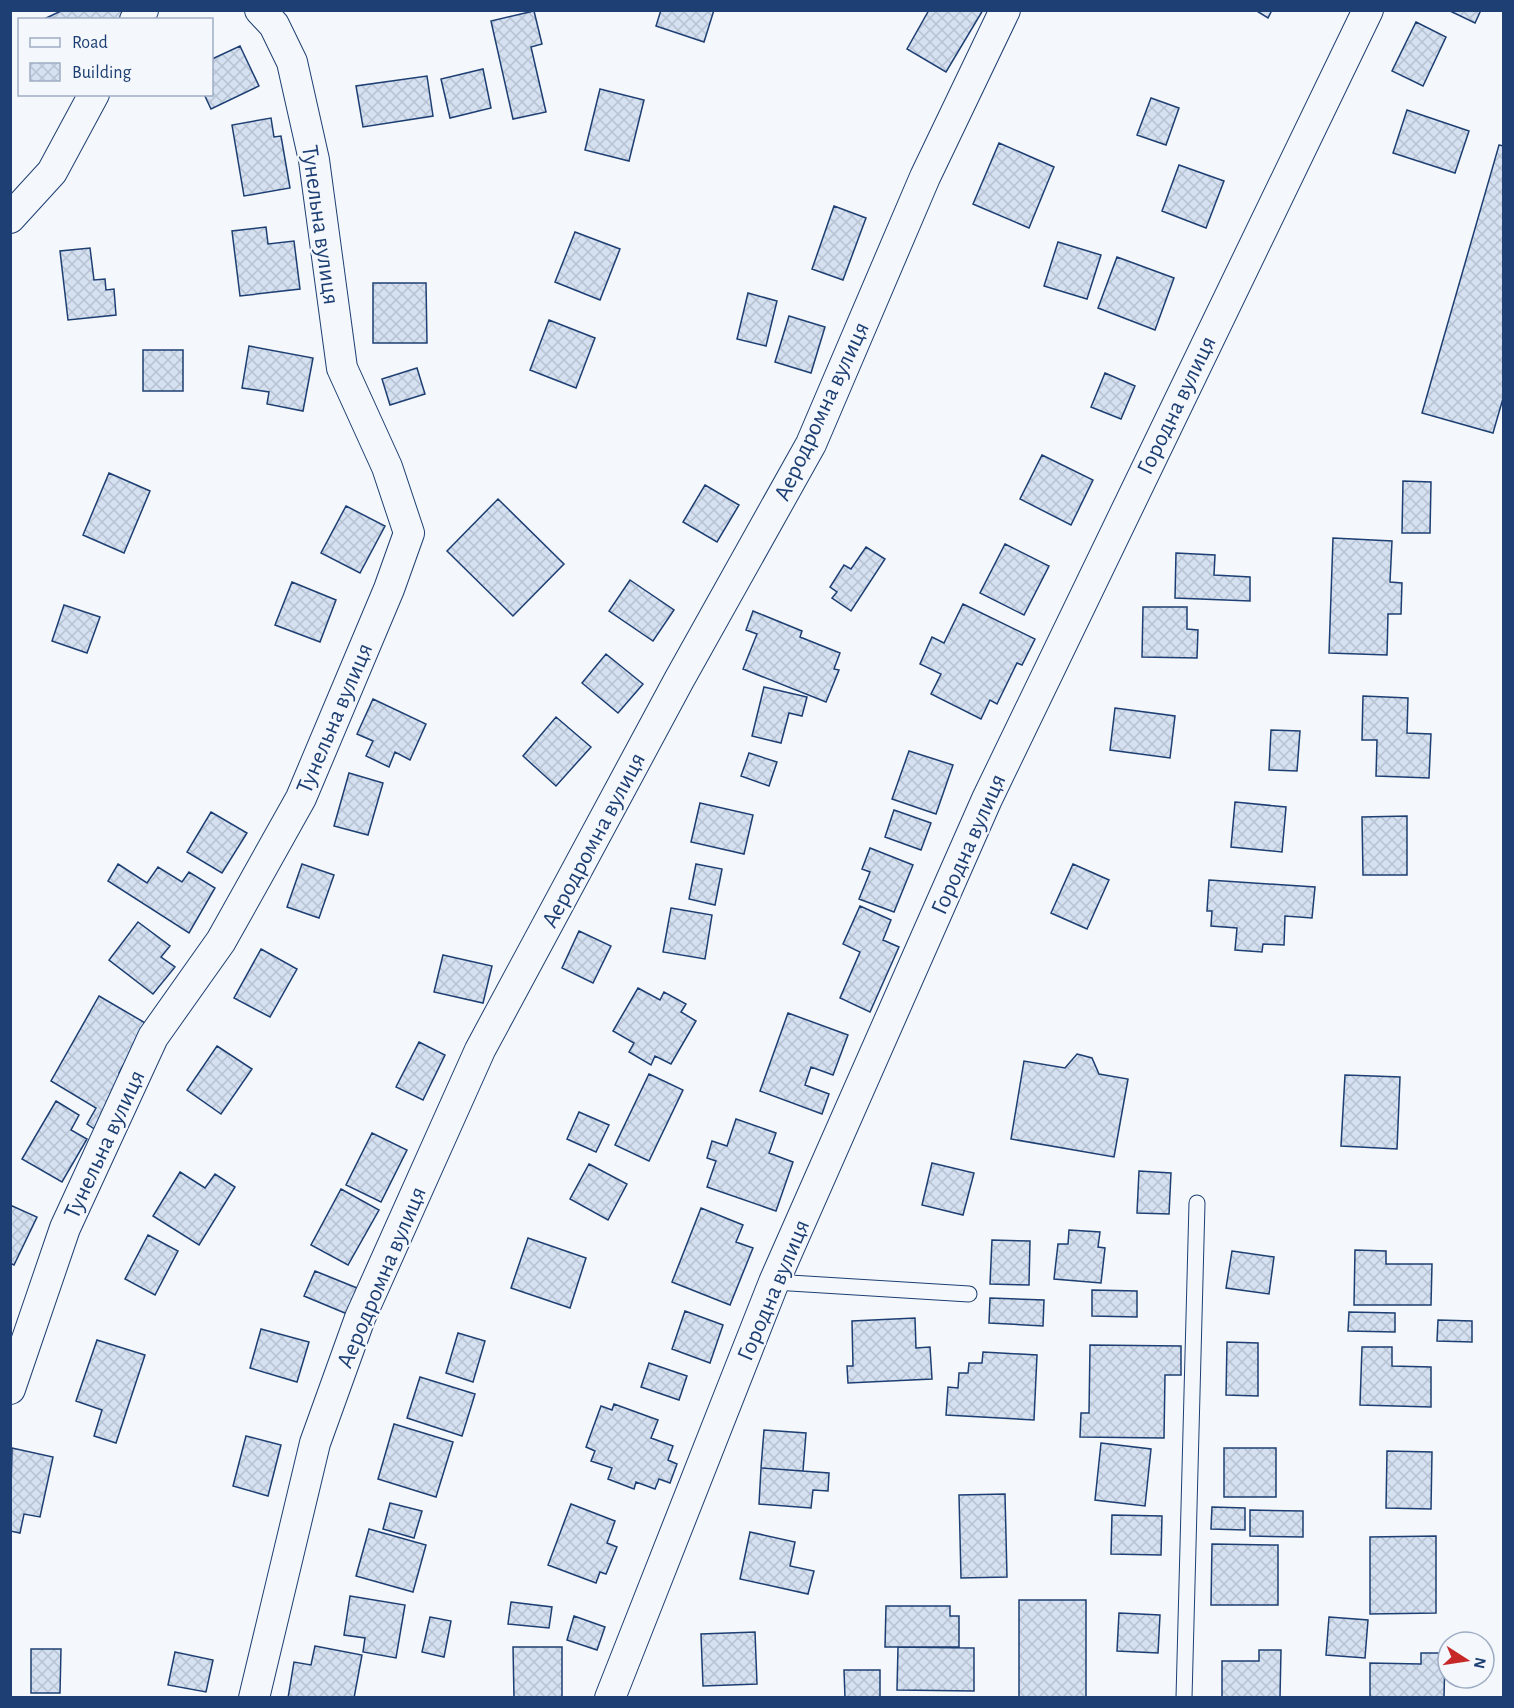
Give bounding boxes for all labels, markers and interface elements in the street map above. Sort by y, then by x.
legend [18,18,213,96]
text: Road [72,34,108,52]
text: Building [72,64,132,82]
street label: Тунельна вулиця [297,144,343,306]
street label: Аеродромна вулиця [770,318,874,505]
street label: Городна вулиця [1133,332,1221,479]
street label: Тунельна вулиця [292,640,377,797]
street label: Аеродромна вулиця [538,749,650,932]
street label: Городна вулиця [927,771,1011,918]
street label: Тунельна вулиця [60,1067,150,1222]
street label: Аеродромна вулиця [333,1183,431,1372]
street label: Городна вулиця [733,1216,814,1365]
north arrow [1436,1630,1496,1690]
text: N [1471,1656,1489,1670]

